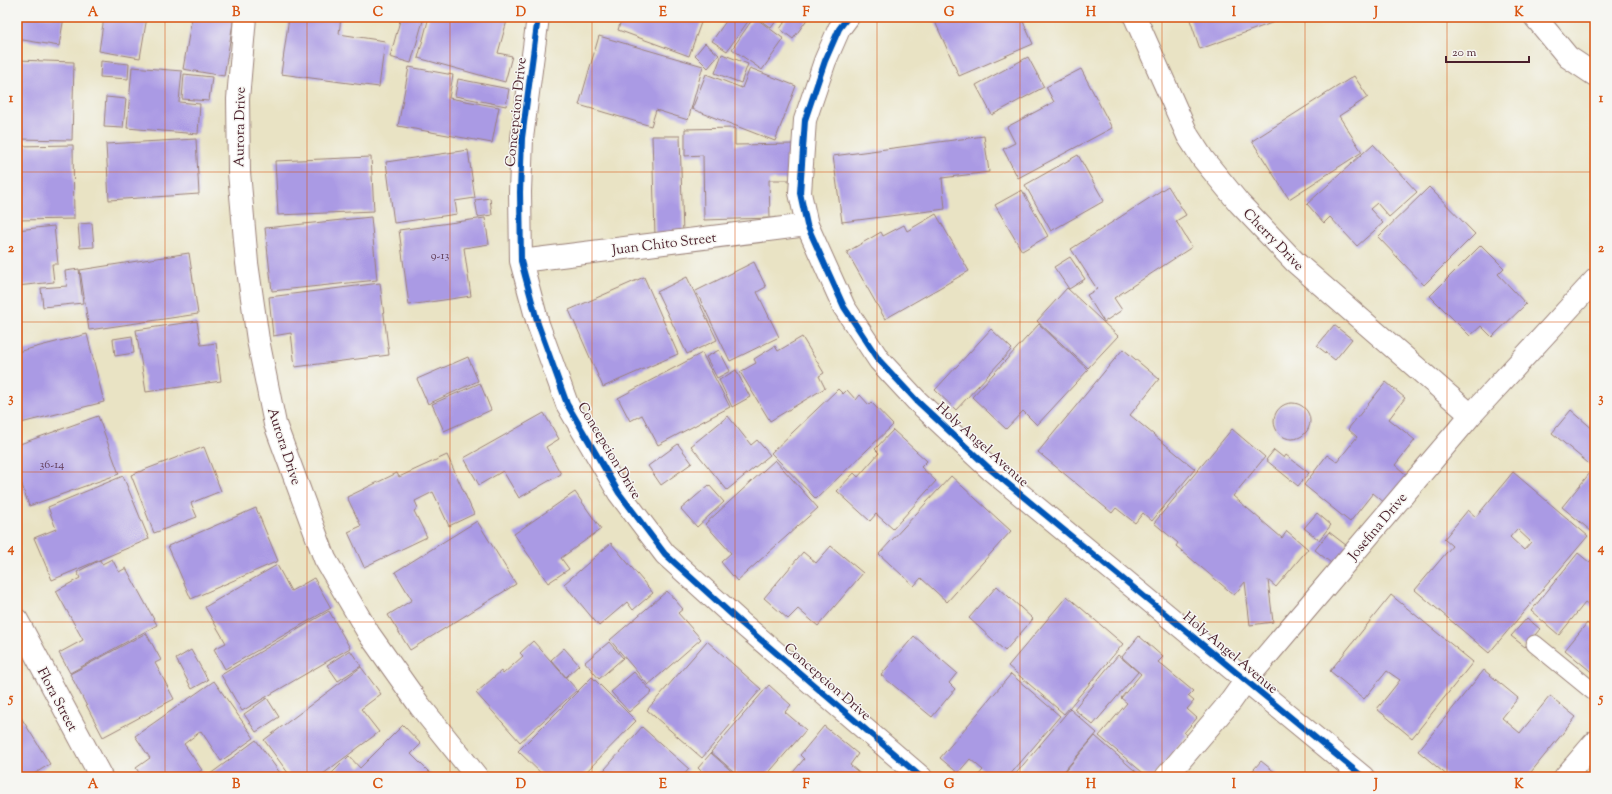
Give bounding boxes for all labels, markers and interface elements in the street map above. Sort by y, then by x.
text: A [88,4,99,22]
text: B [232,4,241,22]
text: C [373,4,383,22]
text: D [516,4,526,22]
text: E [659,4,667,22]
text: F [802,4,810,22]
text: G [944,4,955,22]
text: H [1086,4,1097,22]
text: I [1232,4,1237,22]
text: J [1373,4,1378,22]
text: K [1514,4,1524,22]
scale bar [1446,38,1529,64]
text: 20 m [1452,44,1477,62]
street label: Concepcion Drive [501,56,533,168]
street label: Aurora Drive [230,87,252,167]
text: 1 [9,90,14,108]
text: 1 [1599,90,1604,108]
street label: Cherry Drive [1238,205,1308,276]
street label: Juan Chito Street [610,229,718,261]
text: 2 [8,240,15,258]
text: 2 [1598,240,1605,258]
house number: 9-13 [431,247,450,265]
text: 3 [8,390,14,408]
text: 3 [1598,390,1604,408]
street label: Holy Angel Avenue [931,398,1032,493]
street label: Concepcion Drive [571,399,645,503]
street label: Aurora Drive [261,405,305,488]
house number: 36-14 [40,456,64,474]
street label: Josefina Drive [1344,489,1413,566]
text: 4 [7,540,15,558]
text: 4 [1597,540,1605,558]
street label: Holy Angel Avenue [1178,608,1282,699]
street label: Concepcion Drive [779,639,875,726]
street label: Flora Street [31,664,82,736]
text: 5 [8,690,14,708]
text: 5 [1598,690,1604,708]
text: A [88,776,99,794]
text: B [232,776,241,794]
text: C [373,776,383,794]
text: D [516,776,526,794]
text: E [659,776,667,794]
text: F [802,776,810,794]
text: G [944,776,955,794]
text: H [1086,776,1097,794]
text: I [1232,776,1237,794]
text: J [1373,776,1378,794]
text: K [1514,776,1524,794]

